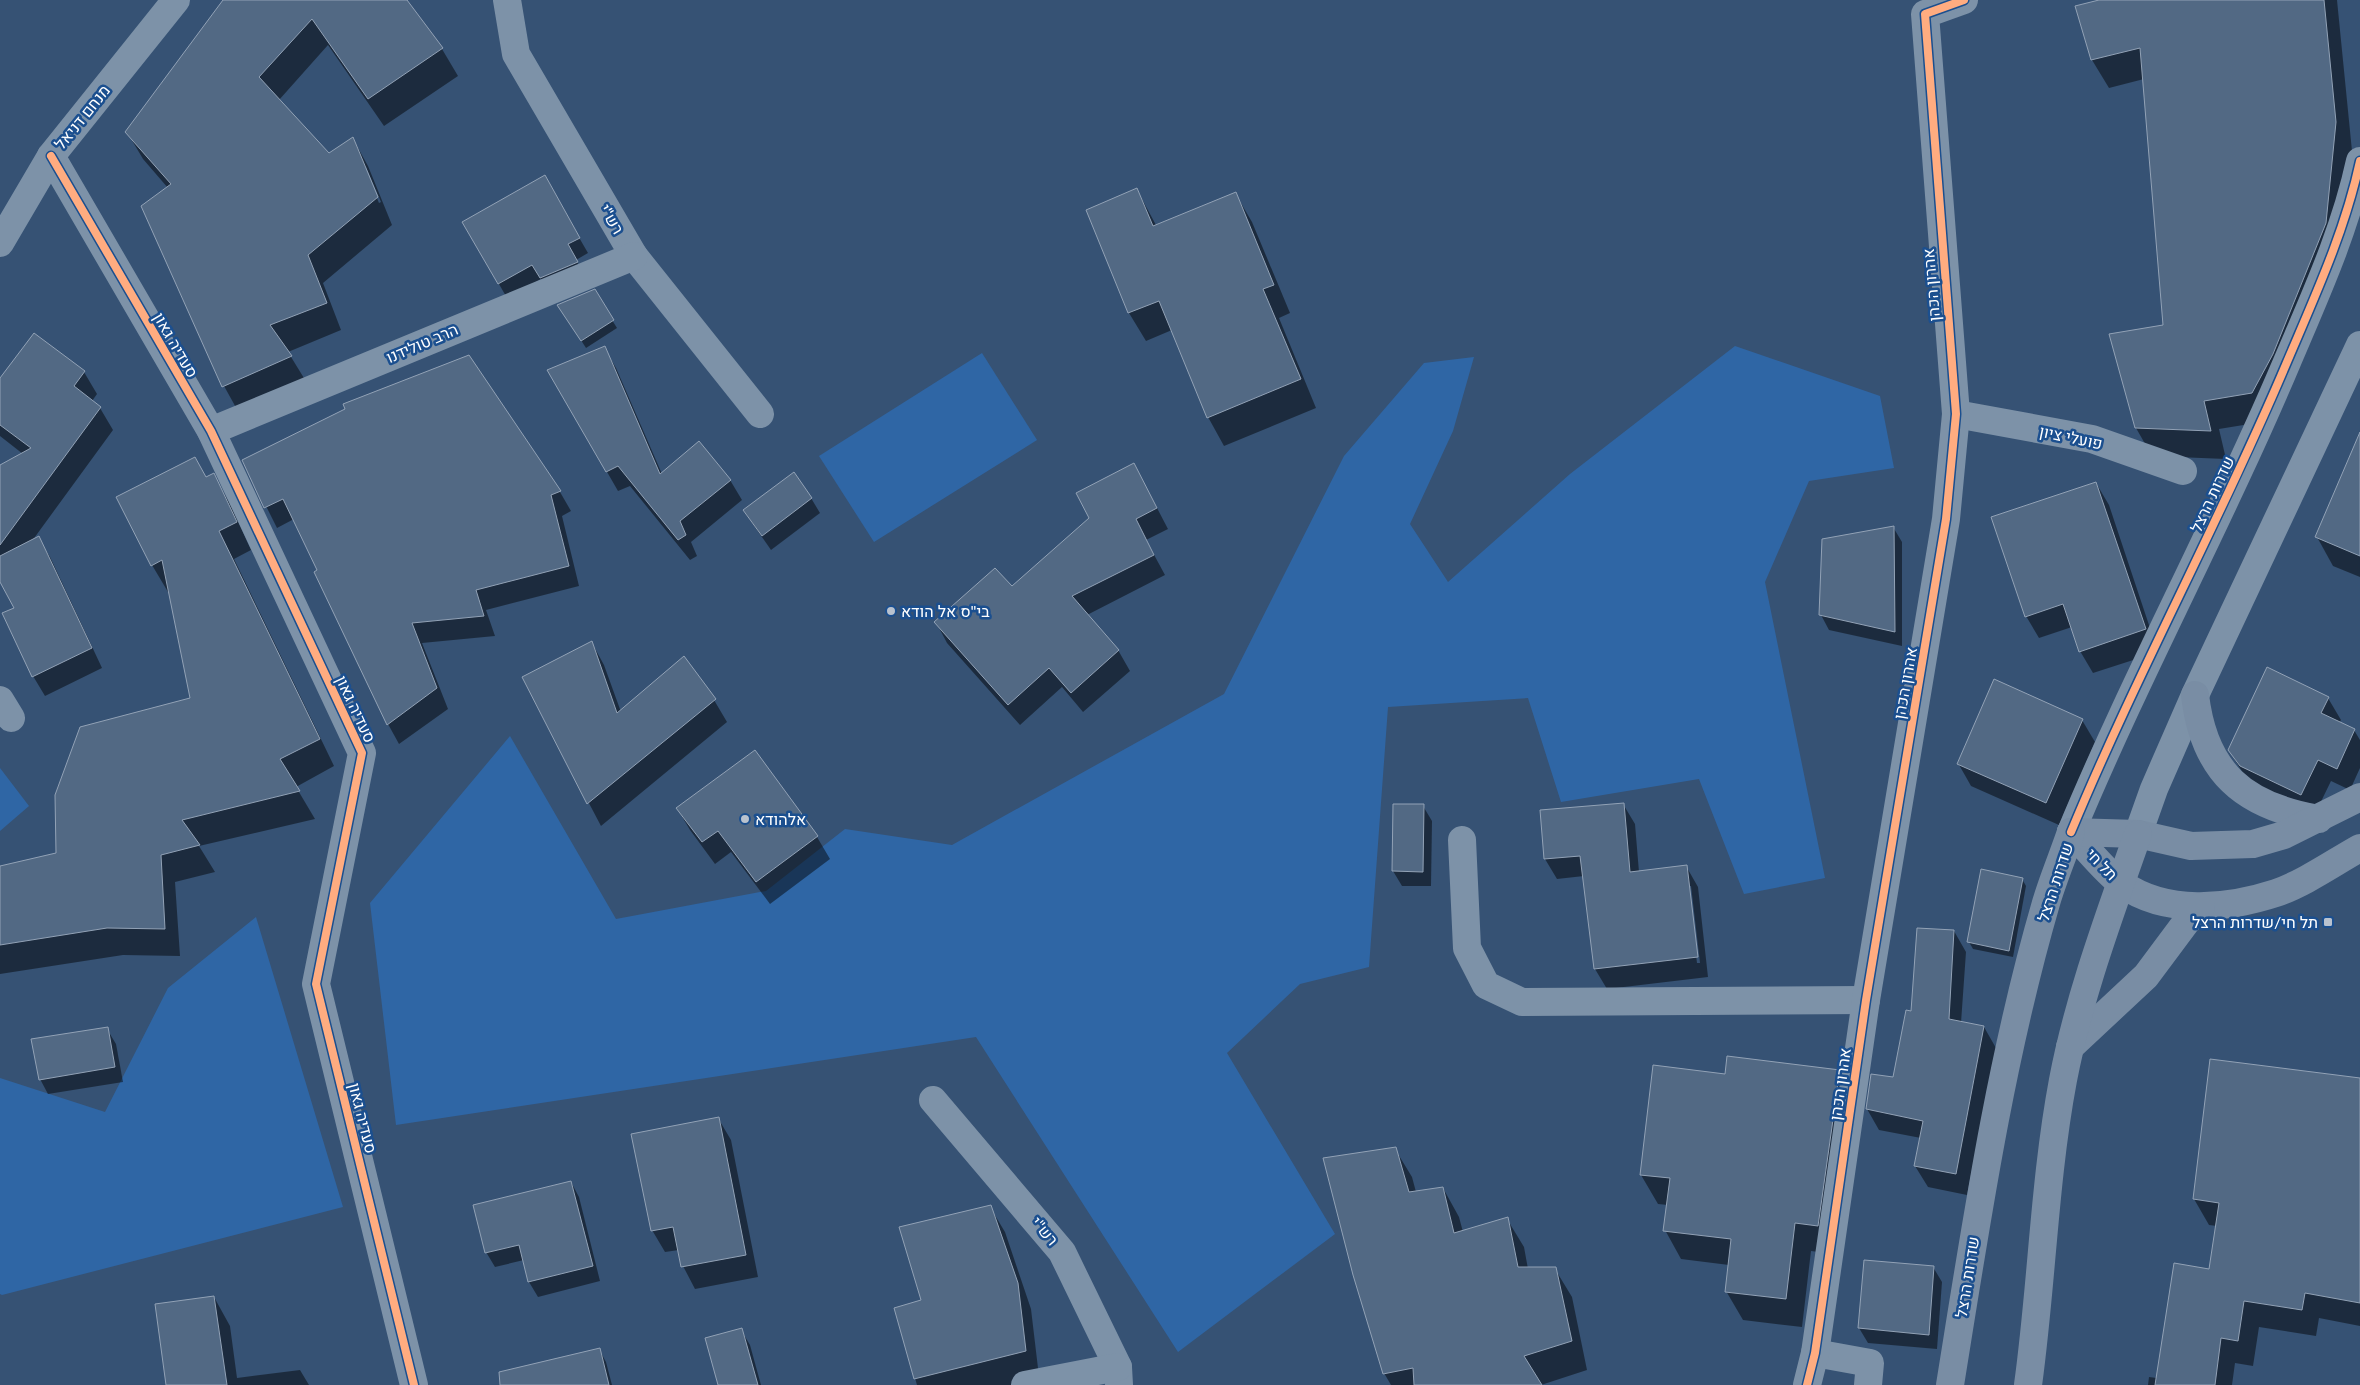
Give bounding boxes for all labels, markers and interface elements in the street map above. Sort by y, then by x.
street label: מנחם דניאל [50,81,113,153]
street label: רש"י [596,200,628,237]
street label: אהרון הכהן [1918,248,1943,322]
street label: סעדיה גאון [150,309,203,381]
street label: הרב טולידנו [383,319,461,366]
street label: פועלי ציון [2038,421,2104,452]
street label: שדרות הרצל [2186,453,2237,535]
place label: בי"ס אל הודא [901,601,990,620]
marker: בי"ס אל הודא [885,605,897,617]
street label: אהרון הכהן [1889,645,1920,720]
street label: סעדיה גאון [333,672,380,745]
place label: אלהודא [755,809,806,828]
marker: אלהודא [739,813,751,825]
street label: שדרות הרצל [2033,840,2076,924]
street label: תל חי [2083,844,2122,884]
place label: תל חי/שדרות הרצל [2192,912,2318,931]
marker: תל חי/שדרות הרצל [2322,916,2334,928]
street label: אהרון הכהן [1825,1046,1854,1121]
street label: סעדיה גאון [346,1081,381,1155]
street label: רש"י [1028,1213,1063,1249]
street label: שדרות הרצל [1951,1235,1982,1319]

